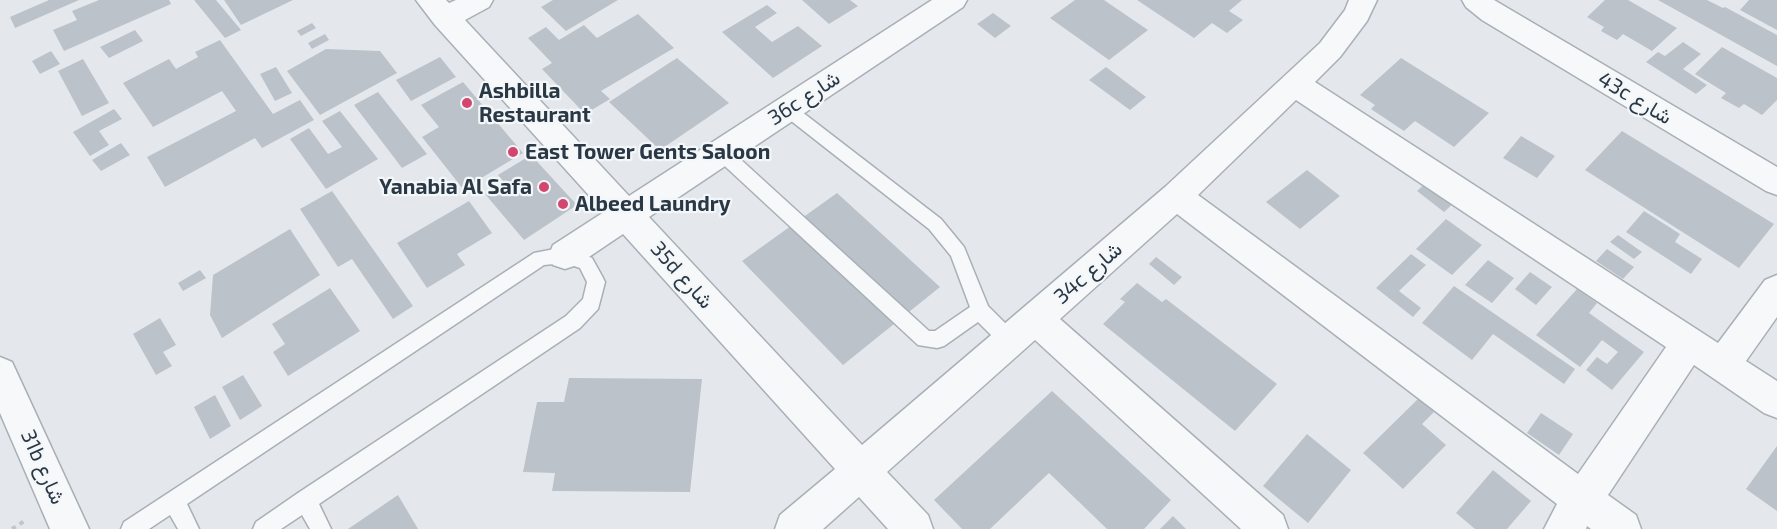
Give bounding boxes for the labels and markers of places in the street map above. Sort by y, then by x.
place label: Ashbilla Restaurant [479,78,591,128]
marker: Ashbilla Restaurant [460,96,474,110]
place label: East Tower Gents Saloon [525,139,770,165]
marker: East Tower Gents Saloon [506,145,520,159]
place label: Yanabia Al Safa [379,174,532,200]
marker: Yanabia Al Safa [537,180,551,194]
place label: Albeed Laundry [575,191,731,217]
marker: Albeed Laundry [556,197,570,211]

